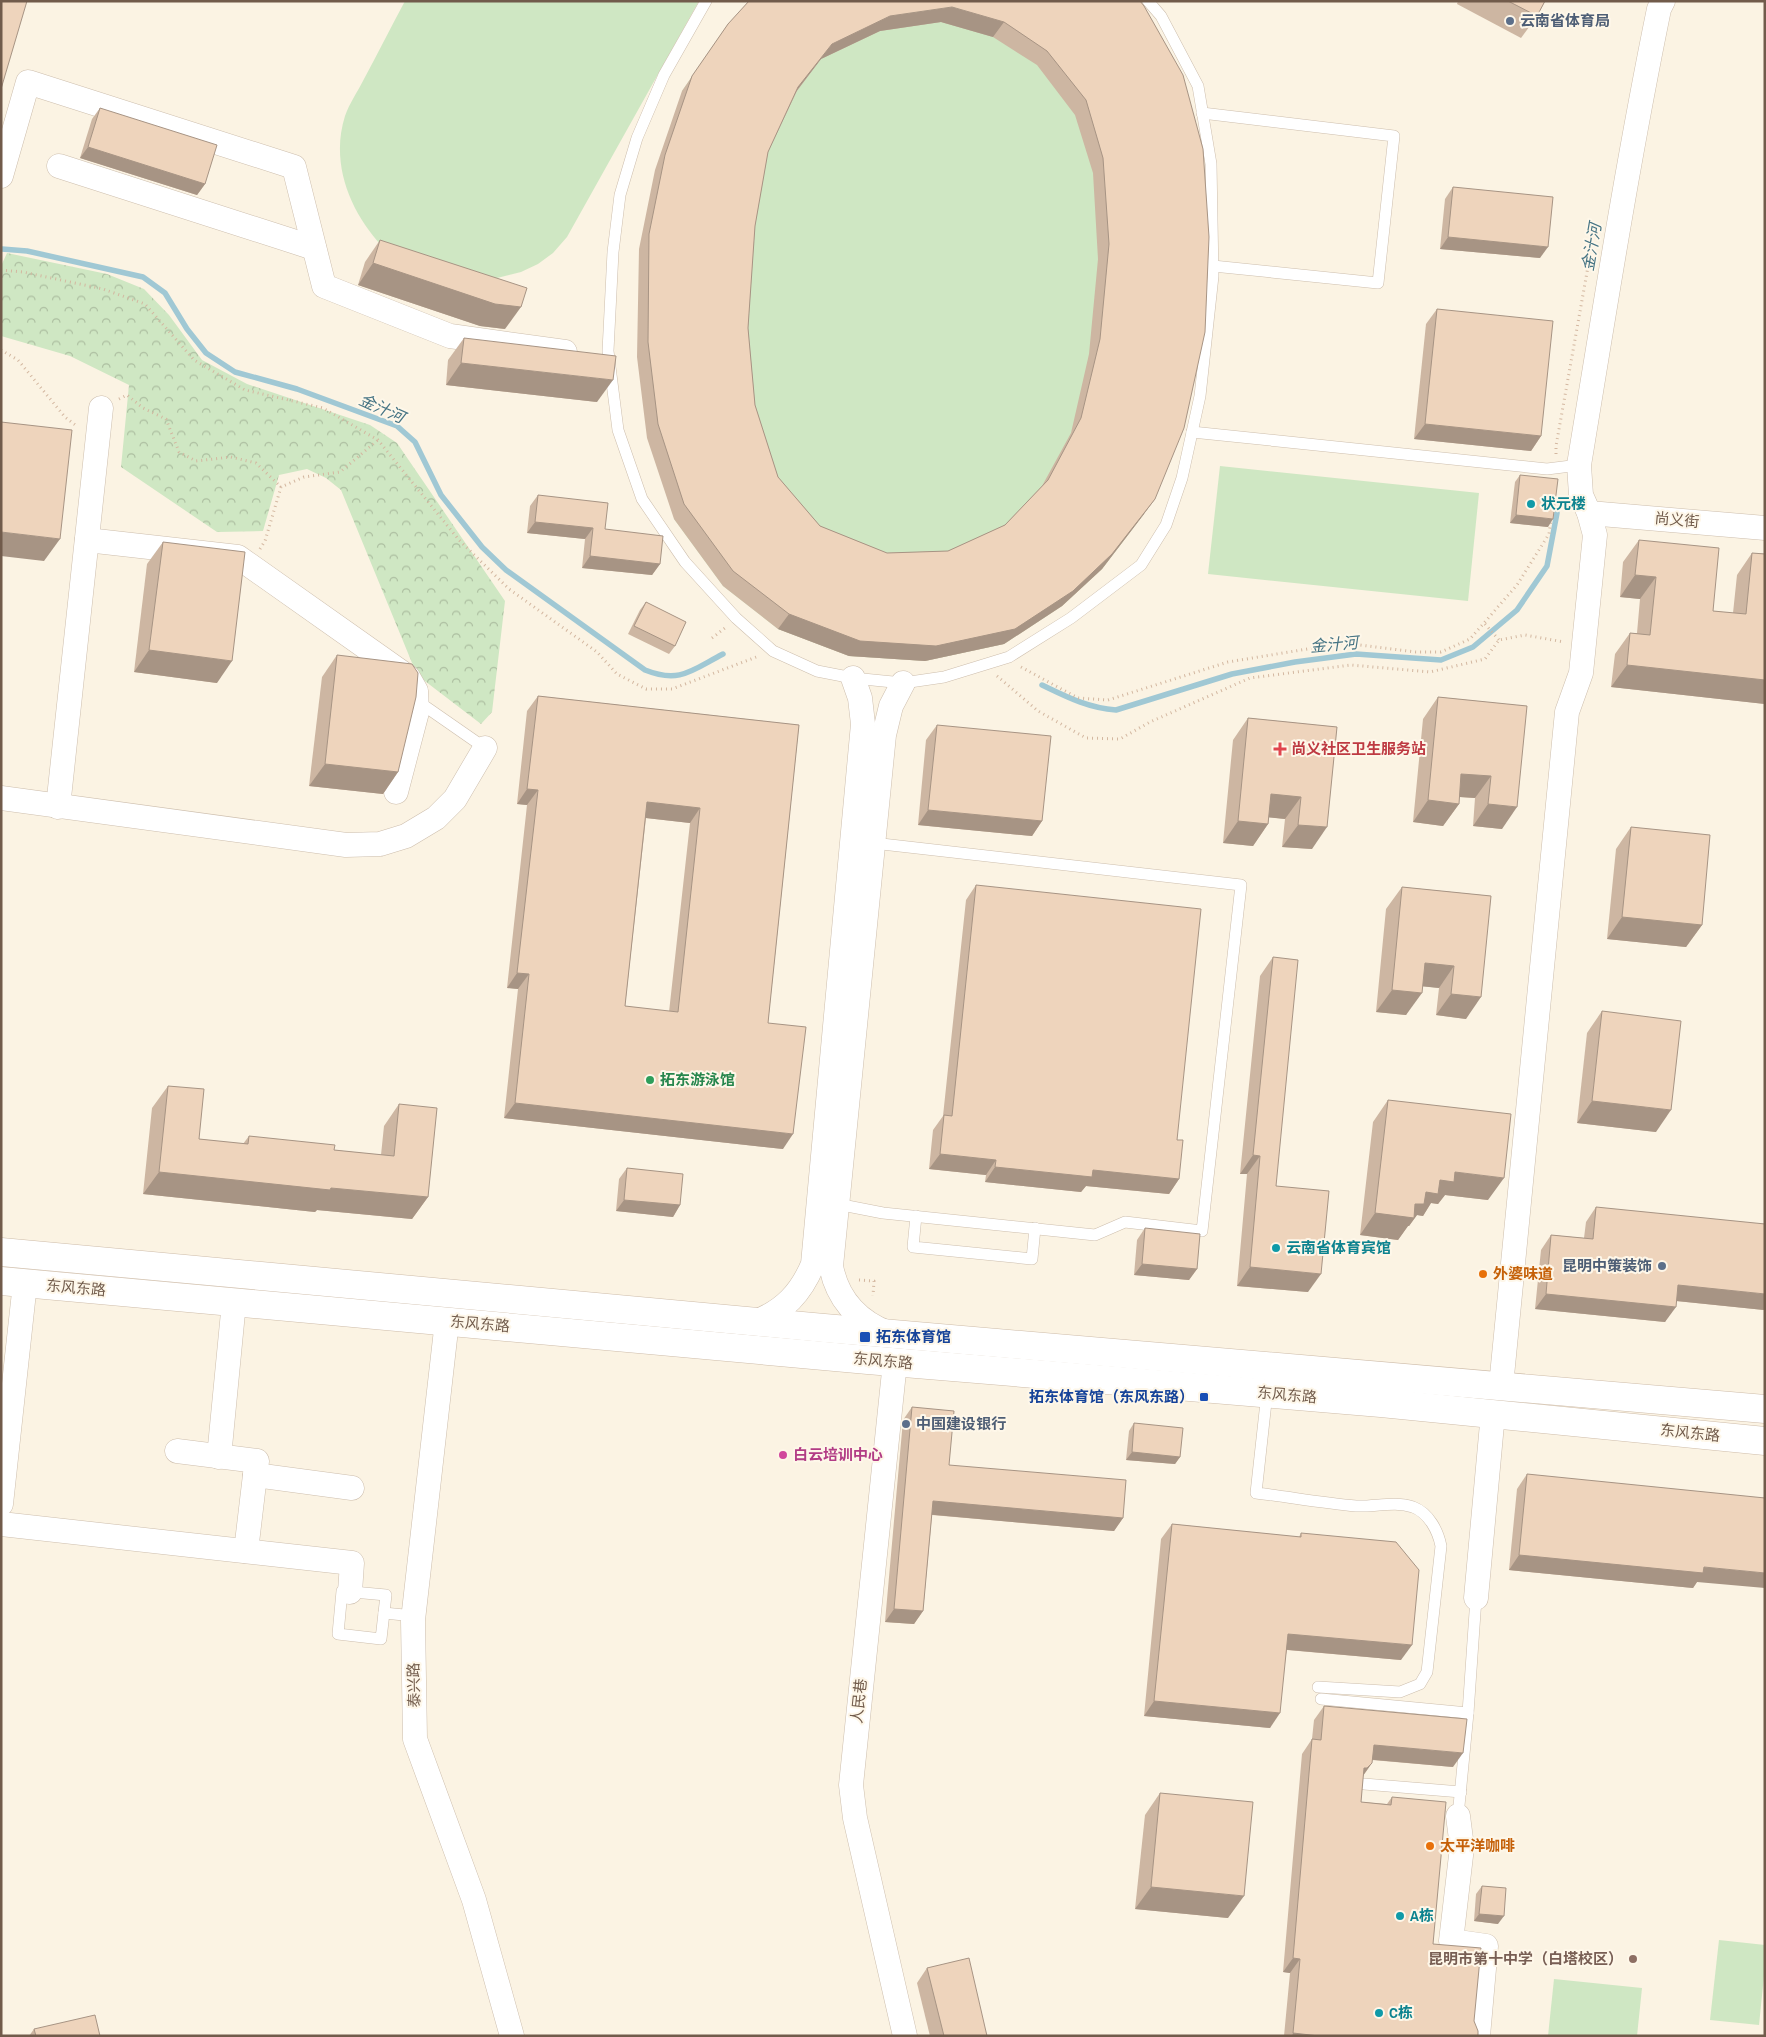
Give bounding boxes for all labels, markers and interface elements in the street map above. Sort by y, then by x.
place label: 云南省体育局 [1520,10,1610,31]
marker: 云南省体育局 [1504,15,1516,27]
water label: 金汁河 [1576,219,1607,273]
water label: 金汁河 [356,388,411,429]
place label: 状元楼 [1541,493,1586,514]
marker: 状元楼 [1525,498,1537,510]
street label: 尚义街 [1654,507,1700,532]
water label: 金汁河 [1309,631,1362,657]
place label: 尚义社区卫生服务站 [1291,738,1426,759]
marker: 尚义社区卫生服务站 [1273,742,1287,756]
place label: 拓东游泳馆 [660,1069,735,1090]
marker: 拓东游泳馆 [644,1074,656,1086]
place label: 云南省体育宾馆 [1286,1237,1391,1258]
marker: 云南省体育宾馆 [1270,1242,1282,1254]
place label: 昆明中策装饰 [1562,1255,1652,1276]
marker: 昆明中策装饰 [1656,1260,1668,1272]
place label: 外婆味道 [1493,1263,1553,1284]
marker: 外婆味道 [1477,1268,1489,1280]
street label: 东风东路 [45,1274,107,1301]
street label: 东风东路 [449,1310,511,1337]
place label: 拓东体育馆 [876,1326,951,1347]
marker: 拓东体育馆 [858,1330,872,1344]
street label: 东风东路 [852,1347,914,1374]
street label: 东风东路 [1256,1381,1318,1408]
place label: 拓东体育馆（东风东路） [1029,1386,1194,1407]
marker: 拓东体育馆（东风东路） [1198,1391,1210,1403]
place label: 中国建设银行 [916,1413,1006,1434]
marker: 中国建设银行 [900,1418,912,1430]
street label: 东风东路 [1659,1419,1721,1446]
place label: 白云培训中心 [793,1444,883,1465]
marker: 白云培训中心 [777,1449,789,1461]
street label: 泰兴路 [403,1662,424,1708]
street label: 人民巷 [846,1677,871,1724]
place label: 太平洋咖啡 [1440,1835,1515,1856]
marker: 太平洋咖啡 [1424,1840,1436,1852]
place label: A栋 [1410,1905,1434,1926]
marker: A栋 [1394,1910,1406,1922]
place label: 昆明市第十中学（白塔校区） [1428,1948,1623,1969]
marker: 昆明市第十中学（白塔校区） [1627,1953,1639,1965]
place label: C栋 [1389,2002,1413,2023]
marker: C栋 [1373,2007,1385,2019]

